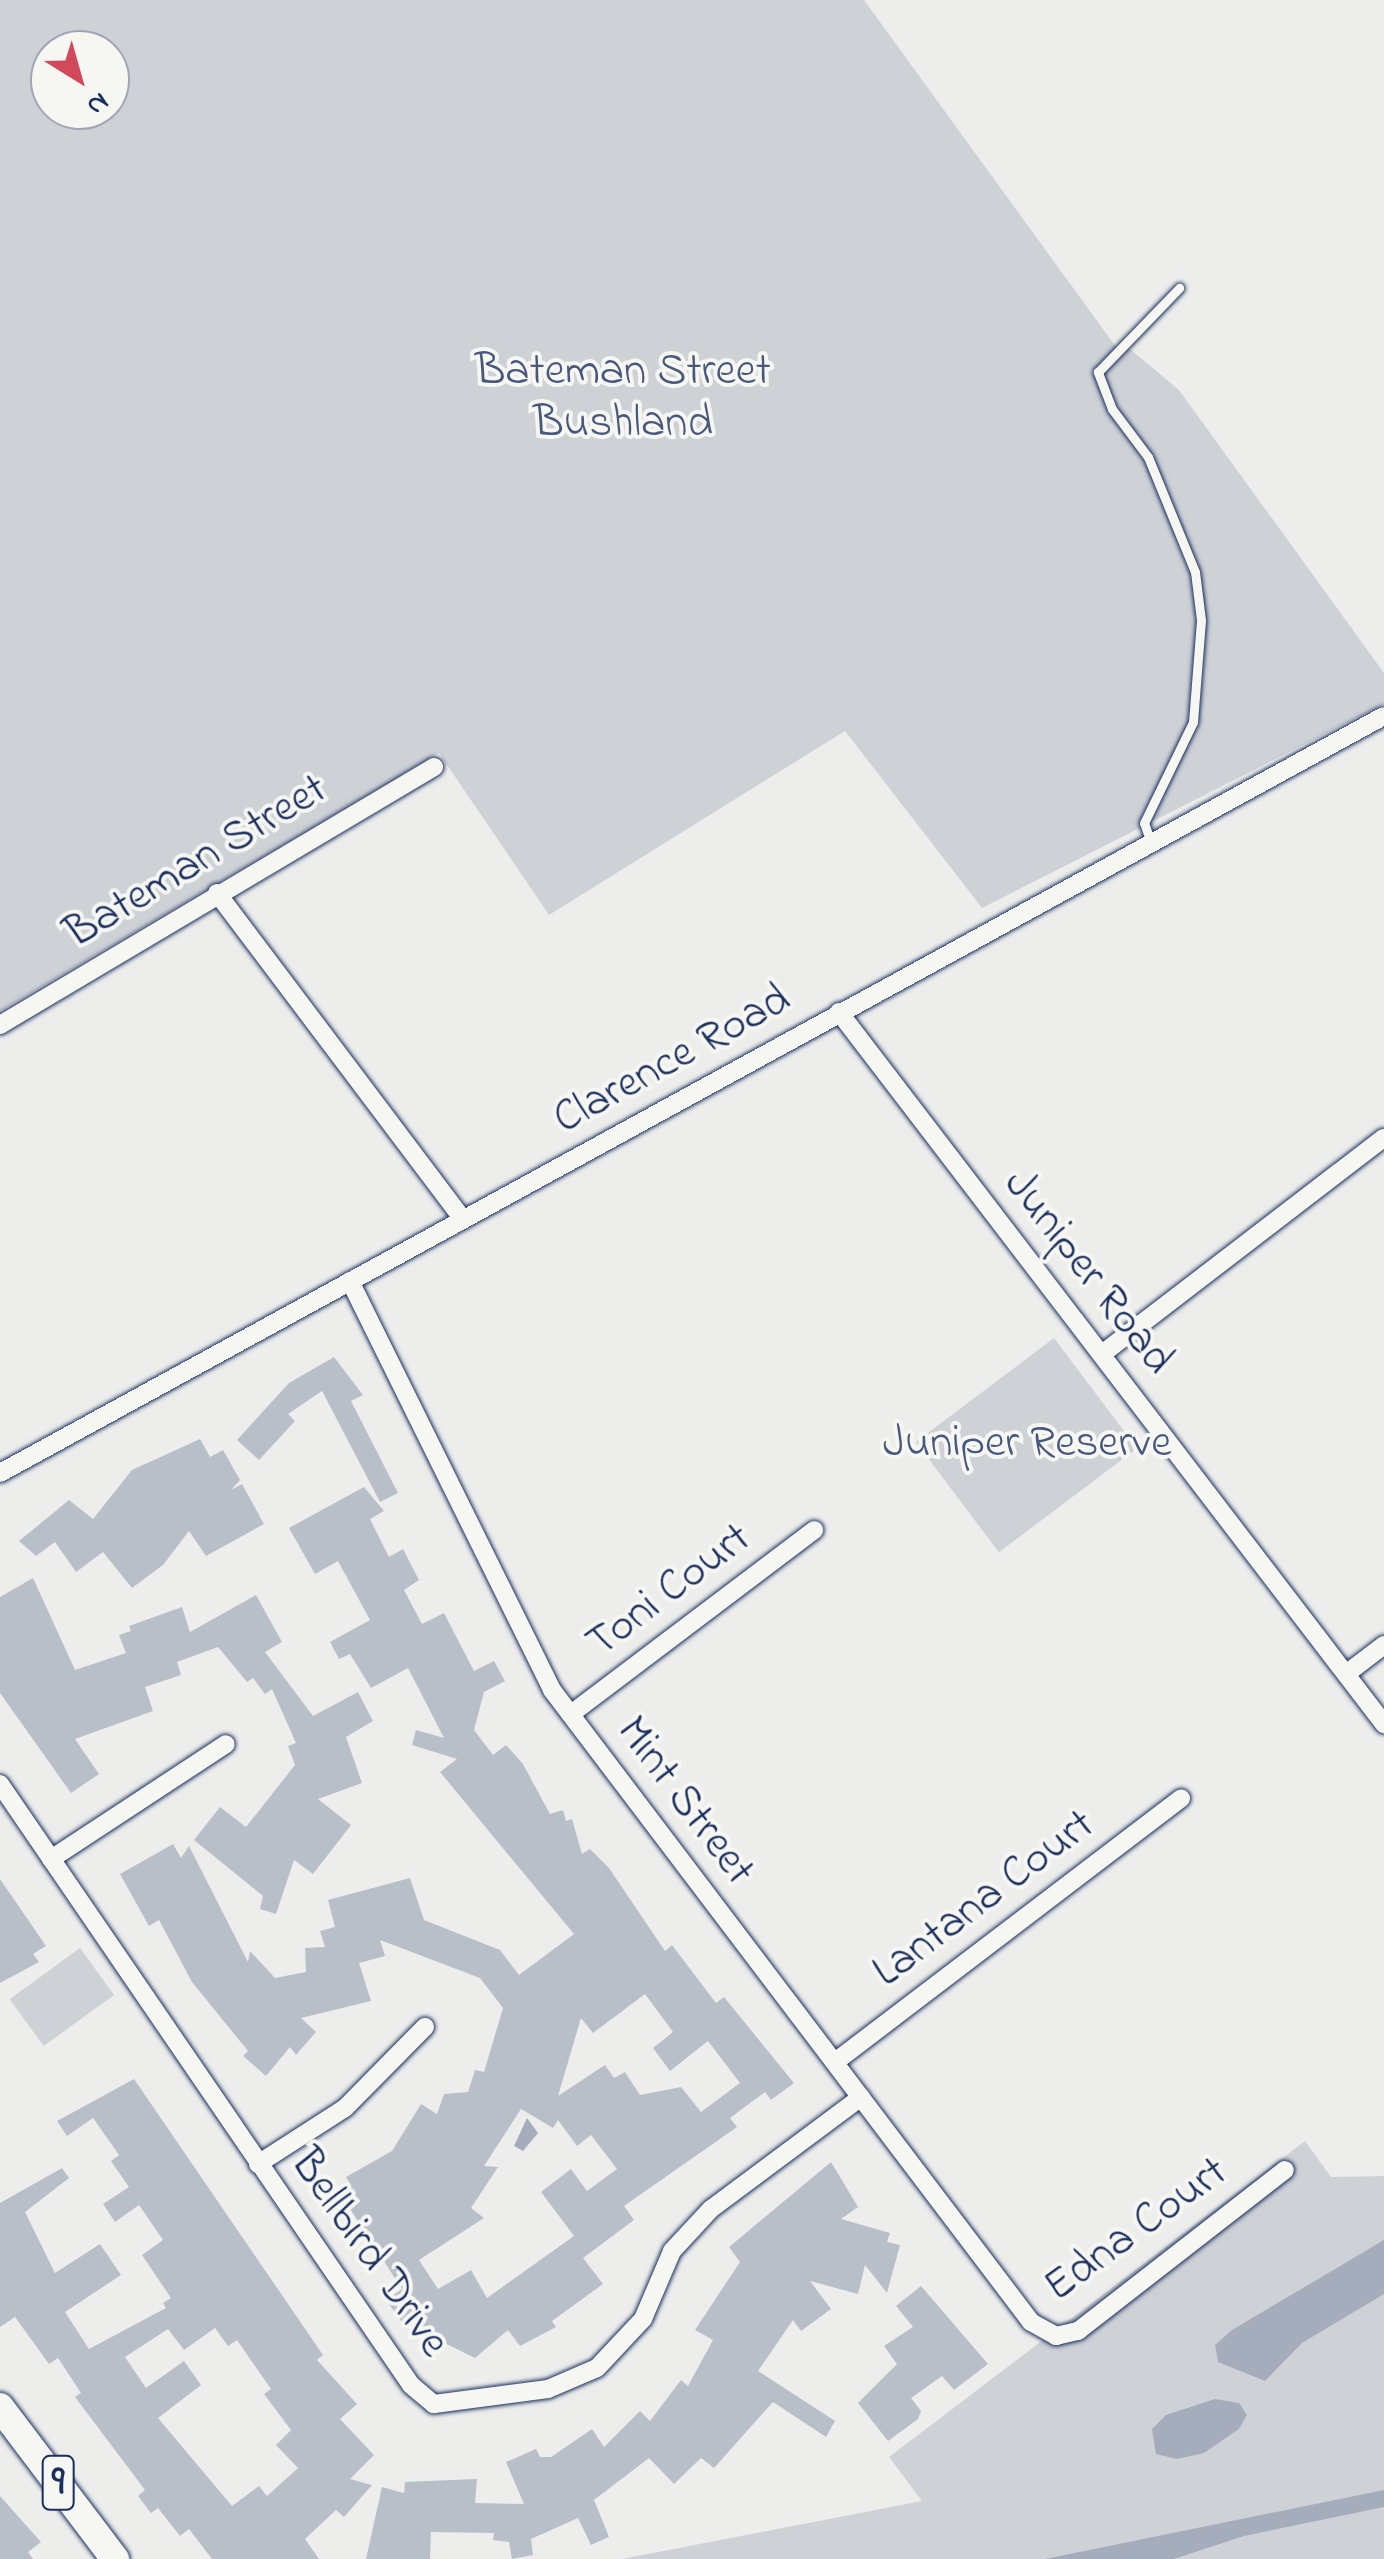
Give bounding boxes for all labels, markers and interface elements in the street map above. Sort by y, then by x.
north arrow [30,30,130,130]
text: N [77,81,117,125]
park label: Bateman Street Bushland [475,346,771,452]
street label: Bateman Street [56,764,338,962]
street label: Clarence Road [545,974,801,1148]
street label: Juniper Road [990,1160,1184,1386]
park label: Juniper Reserve [883,1418,1171,1472]
street label: Toni Court [577,1513,763,1671]
street label: Mint Street [603,1707,765,1897]
street label: Lantana Court [864,1799,1106,2001]
street label: Bellbird Drive [277,2139,459,2369]
street label: Edna Court [1035,2147,1239,2315]
road number: 9 [40,2446,76,2520]

